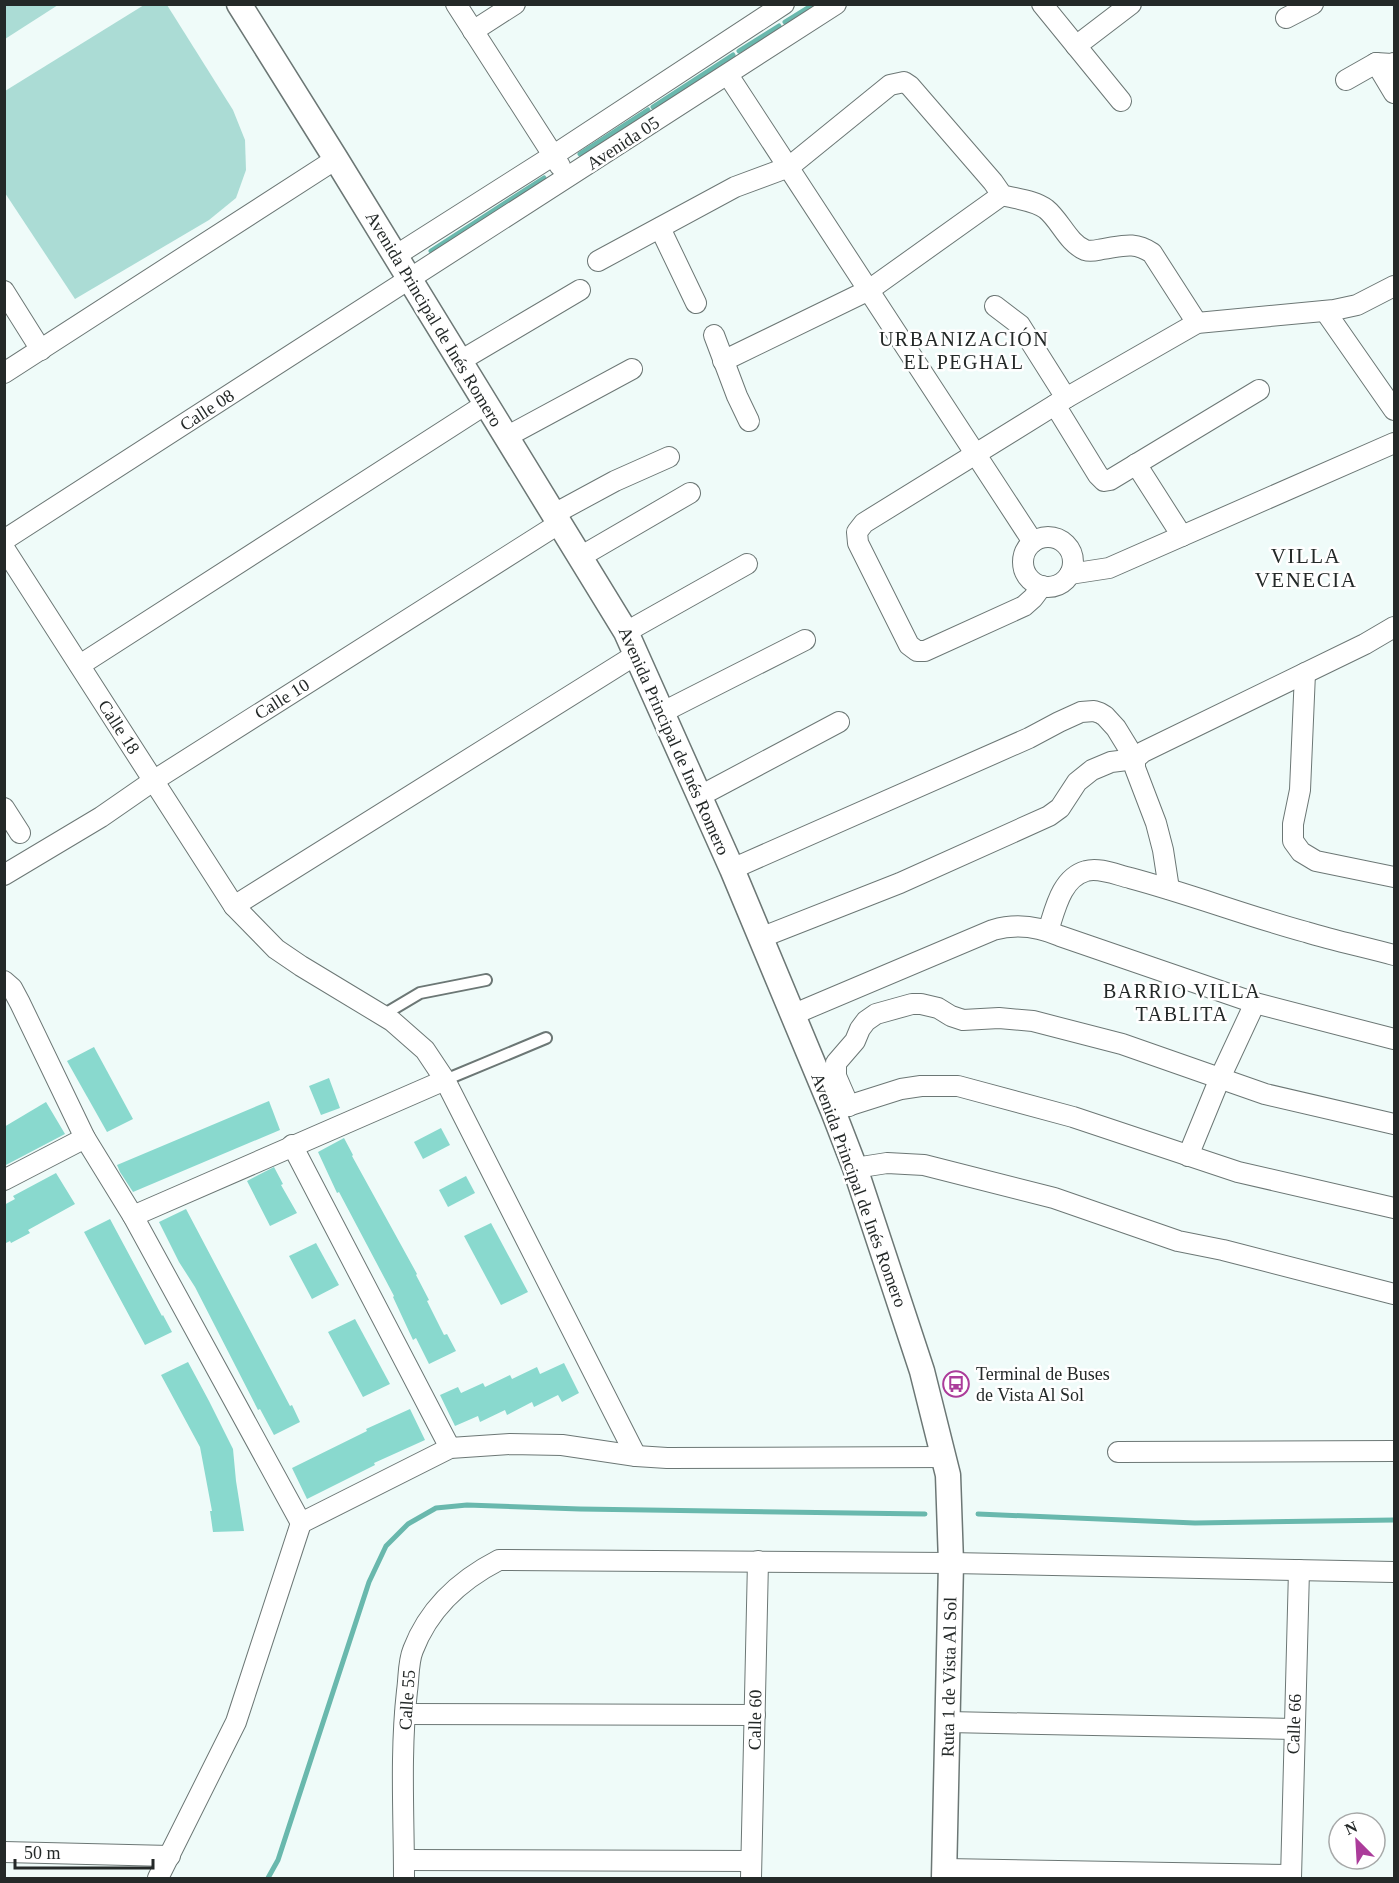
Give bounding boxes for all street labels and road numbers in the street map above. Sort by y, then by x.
street label: Avenida 05 [583,112,663,174]
street label: Avenida Principal de Inés Romero [362,208,506,430]
street label: Calle 08 [176,385,238,435]
street label: Avenida Principal de Inés Romero [615,624,733,858]
street label: Calle 10 [251,674,313,724]
street label: Calle 18 [94,696,144,758]
street label: Avenida Principal de Inés Romero [807,1070,911,1310]
street label: Ruta 1 de Vista Al Sol [938,1597,960,1757]
street label: Calle 55 [395,1669,419,1731]
street label: Calle 60 [744,1690,766,1750]
street label: Calle 66 [1283,1693,1305,1755]

